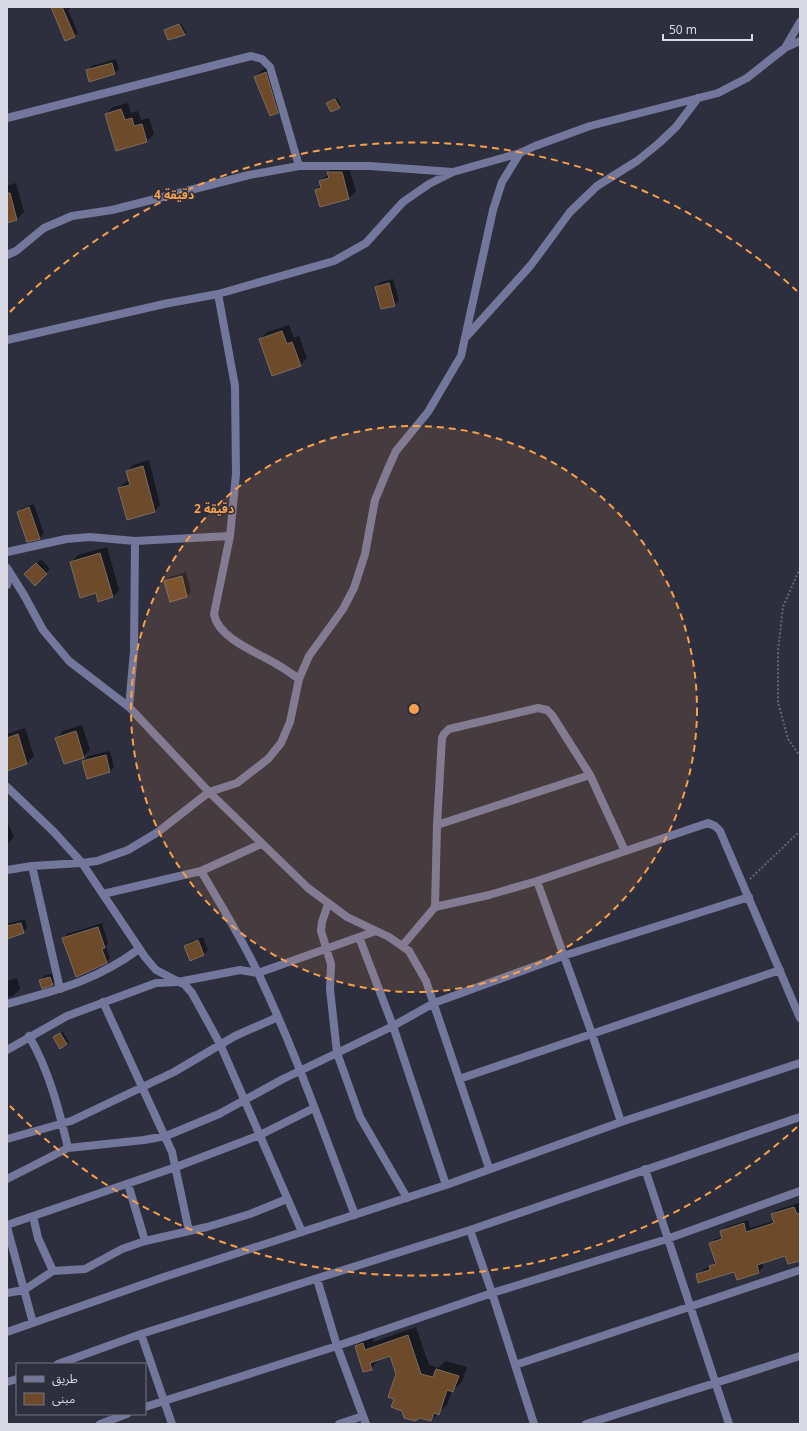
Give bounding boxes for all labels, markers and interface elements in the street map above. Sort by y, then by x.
scale bar [663,16,752,42]
text: 50 m [669,21,697,38]
text: 4 دقيقة [154,186,194,203]
text: 2 دقيقة [194,500,234,517]
centre of rings [407,702,421,716]
legend [16,1363,146,1415]
text: طريق [52,1370,78,1387]
text: مبنى [52,1390,75,1407]

